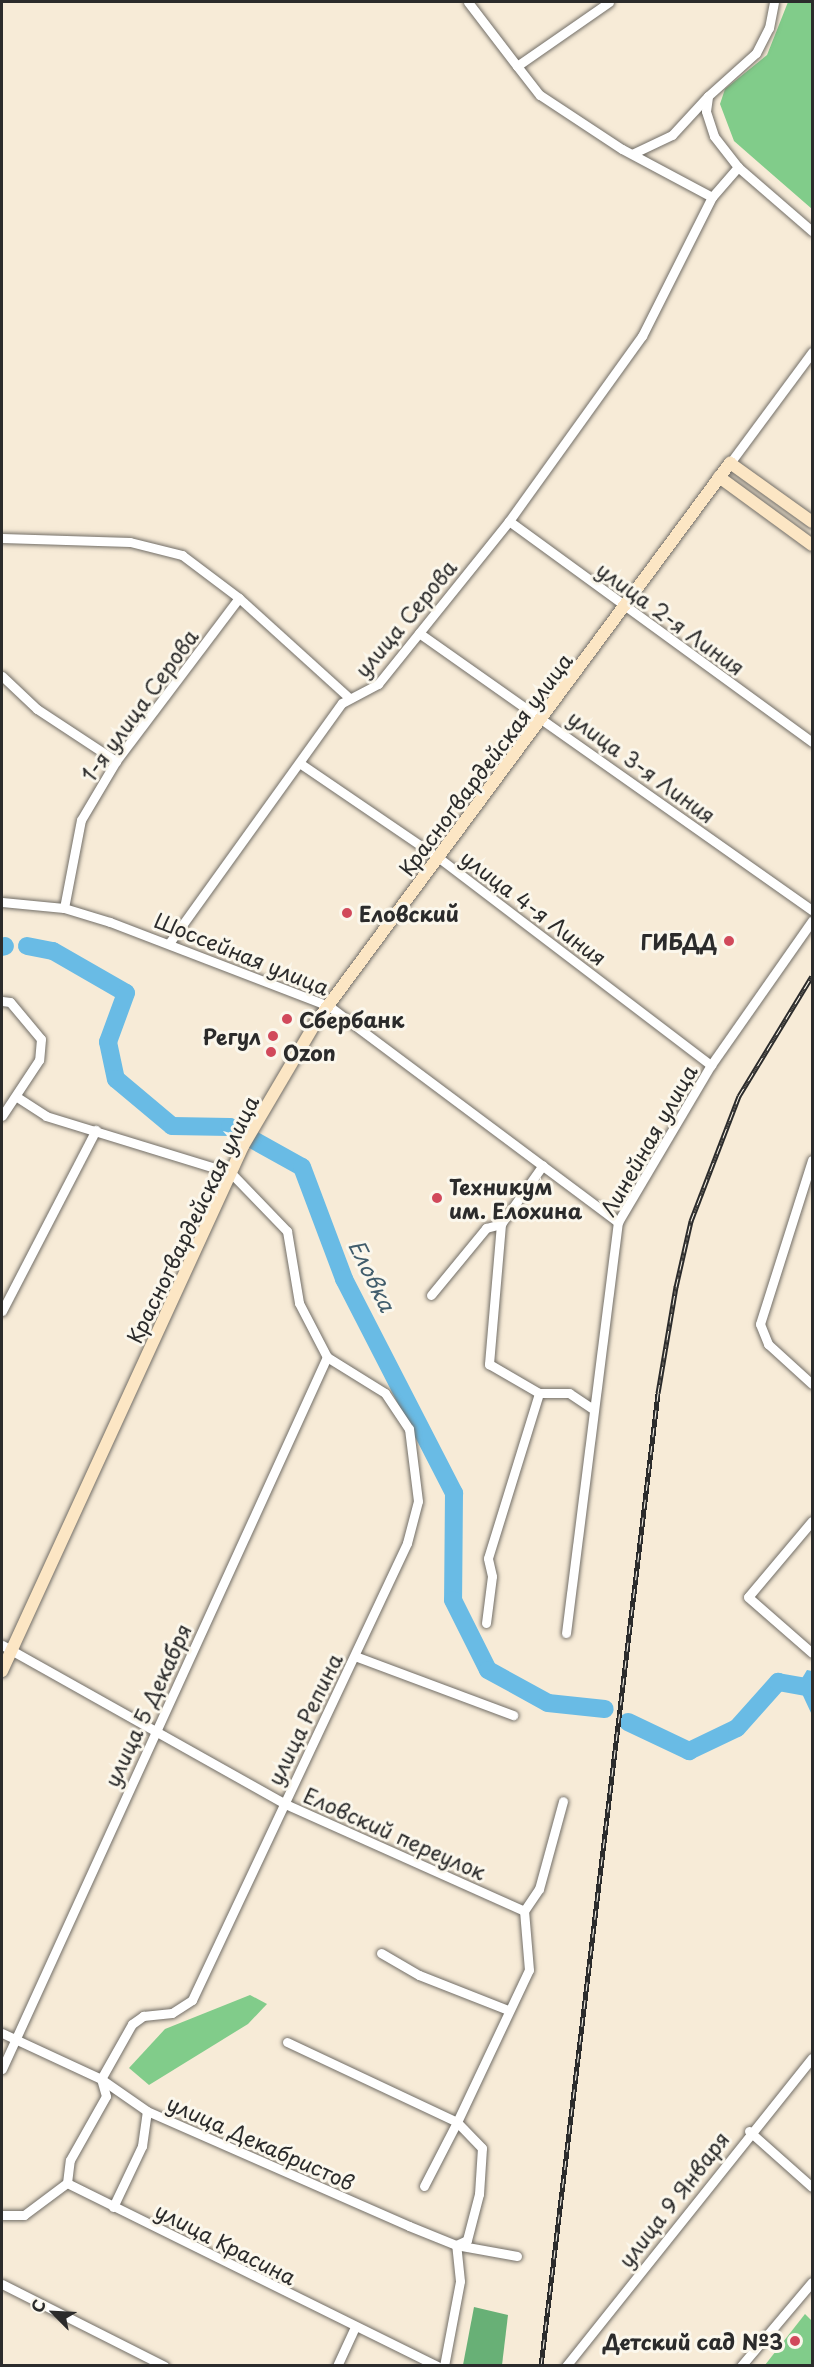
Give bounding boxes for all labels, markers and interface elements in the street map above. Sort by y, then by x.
street label: улица Серова [348,554,462,682]
street label: улица 2-я Линия [592,556,750,680]
street label: 1-я улица Серова [75,623,203,787]
street label: Красногвардейская улица [393,647,577,881]
street label: улица 3-я Линия [563,704,721,828]
street label: улица 4-я Линия [456,844,612,970]
place label: Еловский [359,900,459,926]
street label: Шоссейная улица [150,906,334,1000]
marker: Еловский [340,906,354,920]
place label: ГИБДД [641,928,717,954]
marker: ГИБДД [722,934,736,948]
place label: Сбербанк [299,1006,404,1032]
marker: Сбербанк [280,1012,294,1026]
place label: Регул [203,1023,261,1049]
marker: Регул [266,1029,280,1043]
place label: Ozon [283,1039,336,1065]
marker: Ozon [264,1045,278,1059]
street label: Линейная улица [594,1060,702,1220]
street label: Красногвардейская улица [121,1091,263,1347]
place label: Техникум им. Елохина [449,1173,583,1223]
marker: Техникум им. Елохина [430,1191,444,1205]
water label: Еловка [344,1235,402,1315]
street label: улица 5 Декабря [98,1619,196,1791]
street label: улица Репина [261,1648,347,1790]
street label: Еловский переулок [300,1782,490,1884]
street label: улица Декабристов [163,2089,359,2195]
street label: улица 9 Января [612,2126,734,2272]
street label: улица Красина [151,2196,301,2290]
north arrow [24,2283,84,2343]
text: С [24,2295,51,2316]
place label: Детский сад №3 [602,2328,783,2354]
marker: Детский сад №3 [788,2334,802,2348]

